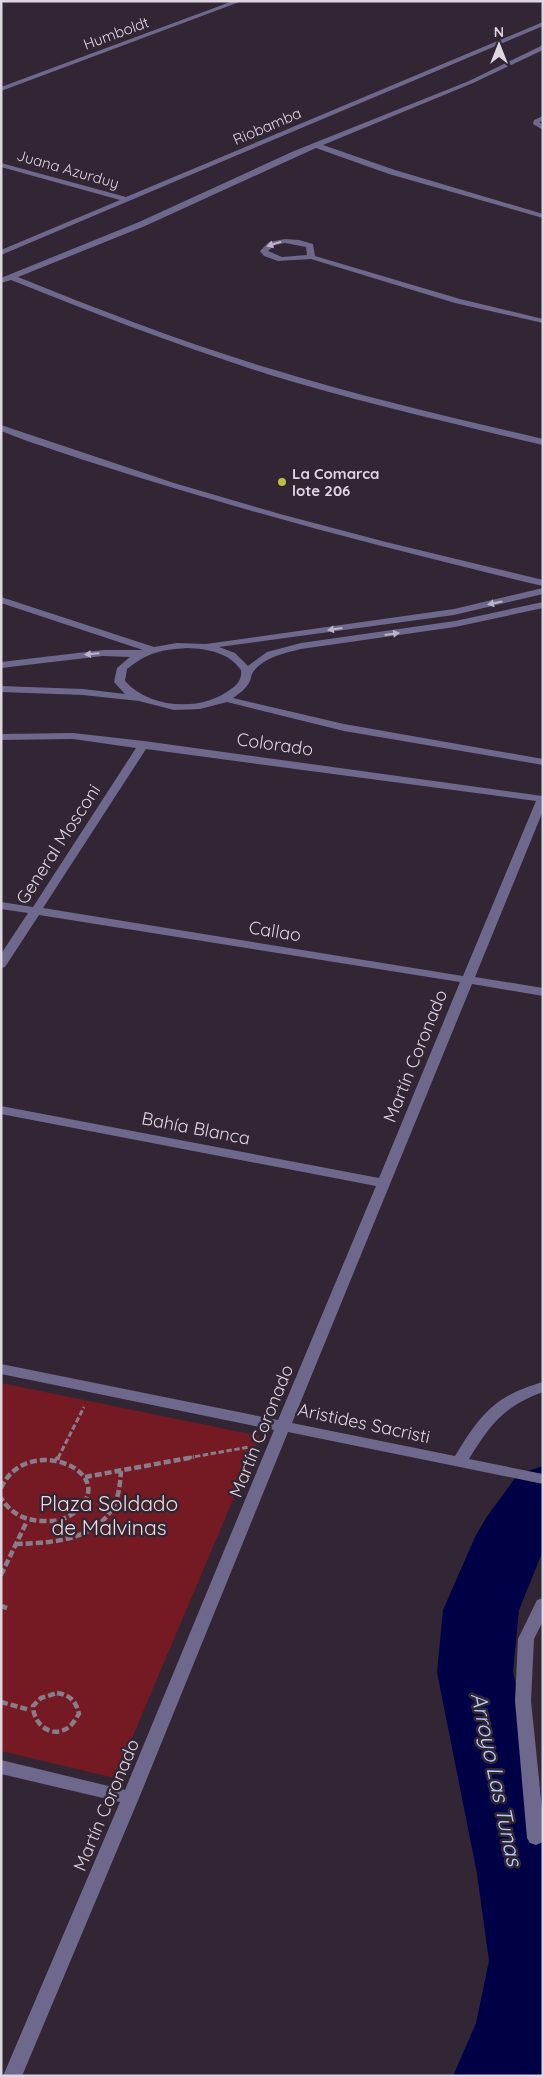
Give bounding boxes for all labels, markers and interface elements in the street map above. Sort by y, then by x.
street label: Humboldt [81,12,151,54]
north arrow [474,20,524,70]
text: N [494,23,504,41]
street label: Riobamba [230,103,304,149]
street label: Juana Azurduy [15,145,121,193]
one-way arrow [266,241,281,249]
place label: La Comarca lote 206 [292,464,379,500]
marker: La Comarca lote 206 [276,476,288,488]
one-way arrow [487,599,503,607]
one-way arrow [327,626,343,634]
one-way arrow [384,630,400,638]
one-way arrow [84,650,100,658]
street label: Colorado [235,727,315,761]
street label: General Mosconi [11,780,105,908]
street label: Callao [247,916,303,946]
street label: Martín Coronado [378,986,452,1126]
street label: Bahía Blanca [140,1106,252,1150]
street label: Martín Coronado [224,1361,298,1501]
street label: Aristides Sacristi [296,1398,432,1448]
park label: Plaza Soldado de Malvinas [40,1490,178,1540]
water label: Arroyo Las Tunas [465,1690,529,1870]
street label: Martín Coronado [68,1736,144,1874]

